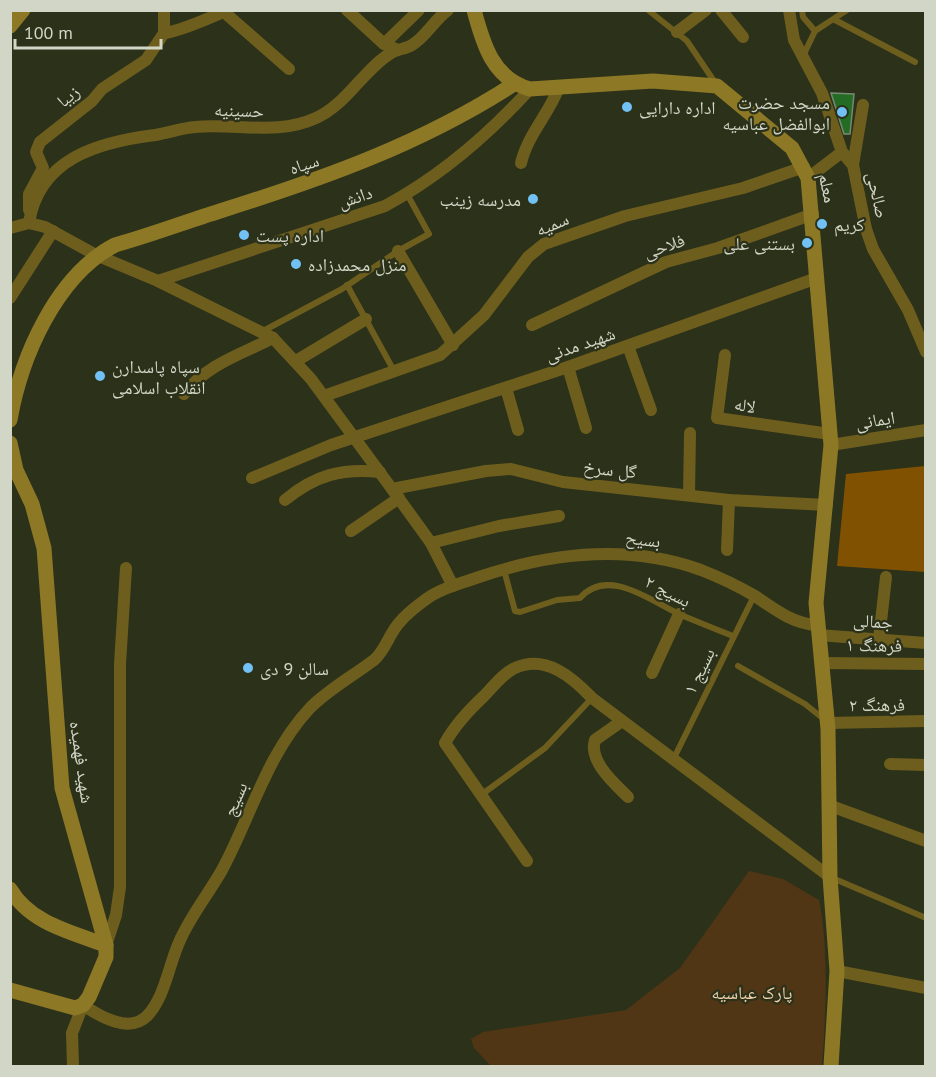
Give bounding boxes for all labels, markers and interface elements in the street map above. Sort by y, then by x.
scale bar [15,12,160,50]
text: 100 m [24,21,73,44]
street label: زیبا [52,80,84,112]
place label: مسجد حضرت ابوالفضل عباسیه [722,91,830,135]
place label: اداره دارایی [639,96,716,119]
street label: حسینیه [214,98,264,122]
marker: اداره دارایی [620,100,634,114]
marker: مسجد حضرت ابوالفضل عباسیه [835,105,849,119]
street label: سپاه [286,148,322,180]
street label: صالحی [862,170,894,220]
street label: معلم [813,171,842,205]
street label: دانش [335,180,375,214]
place label: مدرسه زینب [439,188,521,211]
marker: مدرسه زینب [526,192,540,206]
street label: سمیه [532,207,572,241]
place label: کریم [834,213,865,237]
marker: کریم [815,217,829,231]
place label: اداره پست [256,224,324,247]
marker: اداره پست [237,228,251,242]
street label: فلاحی [640,228,688,264]
place label: بستنی علی [723,232,795,255]
marker: بستنی علی [800,236,814,250]
place label: منزل محمدزاده [308,253,406,276]
marker: منزل محمدزاده [289,257,303,271]
street label: شهید مدنی [542,321,618,367]
place label: سپاه پاسدارن انقلاب اسلامی [112,355,206,399]
marker: سپاه پاسدارن انقلاب اسلامی [93,369,107,383]
street label: لاله [733,392,757,418]
street label: ایمانی [854,406,896,434]
street label: گل سرخ [582,455,638,484]
street label: بسیح [624,525,662,554]
street label: بسیج ۲ [641,570,695,613]
street label: جمالی [852,608,894,634]
street label: فرهنگ ۱ [846,633,902,657]
street label: بسیج ۱ [678,644,721,698]
place label: سالن 9 دی [260,657,329,680]
marker: سالن 9 دی [241,661,255,675]
street label: فرهنگ ۲ [849,693,905,716]
street label: شهید فهمیده [65,719,99,805]
street label: بسیج [217,778,254,820]
park label: پارک عباسیه [712,981,792,1004]

